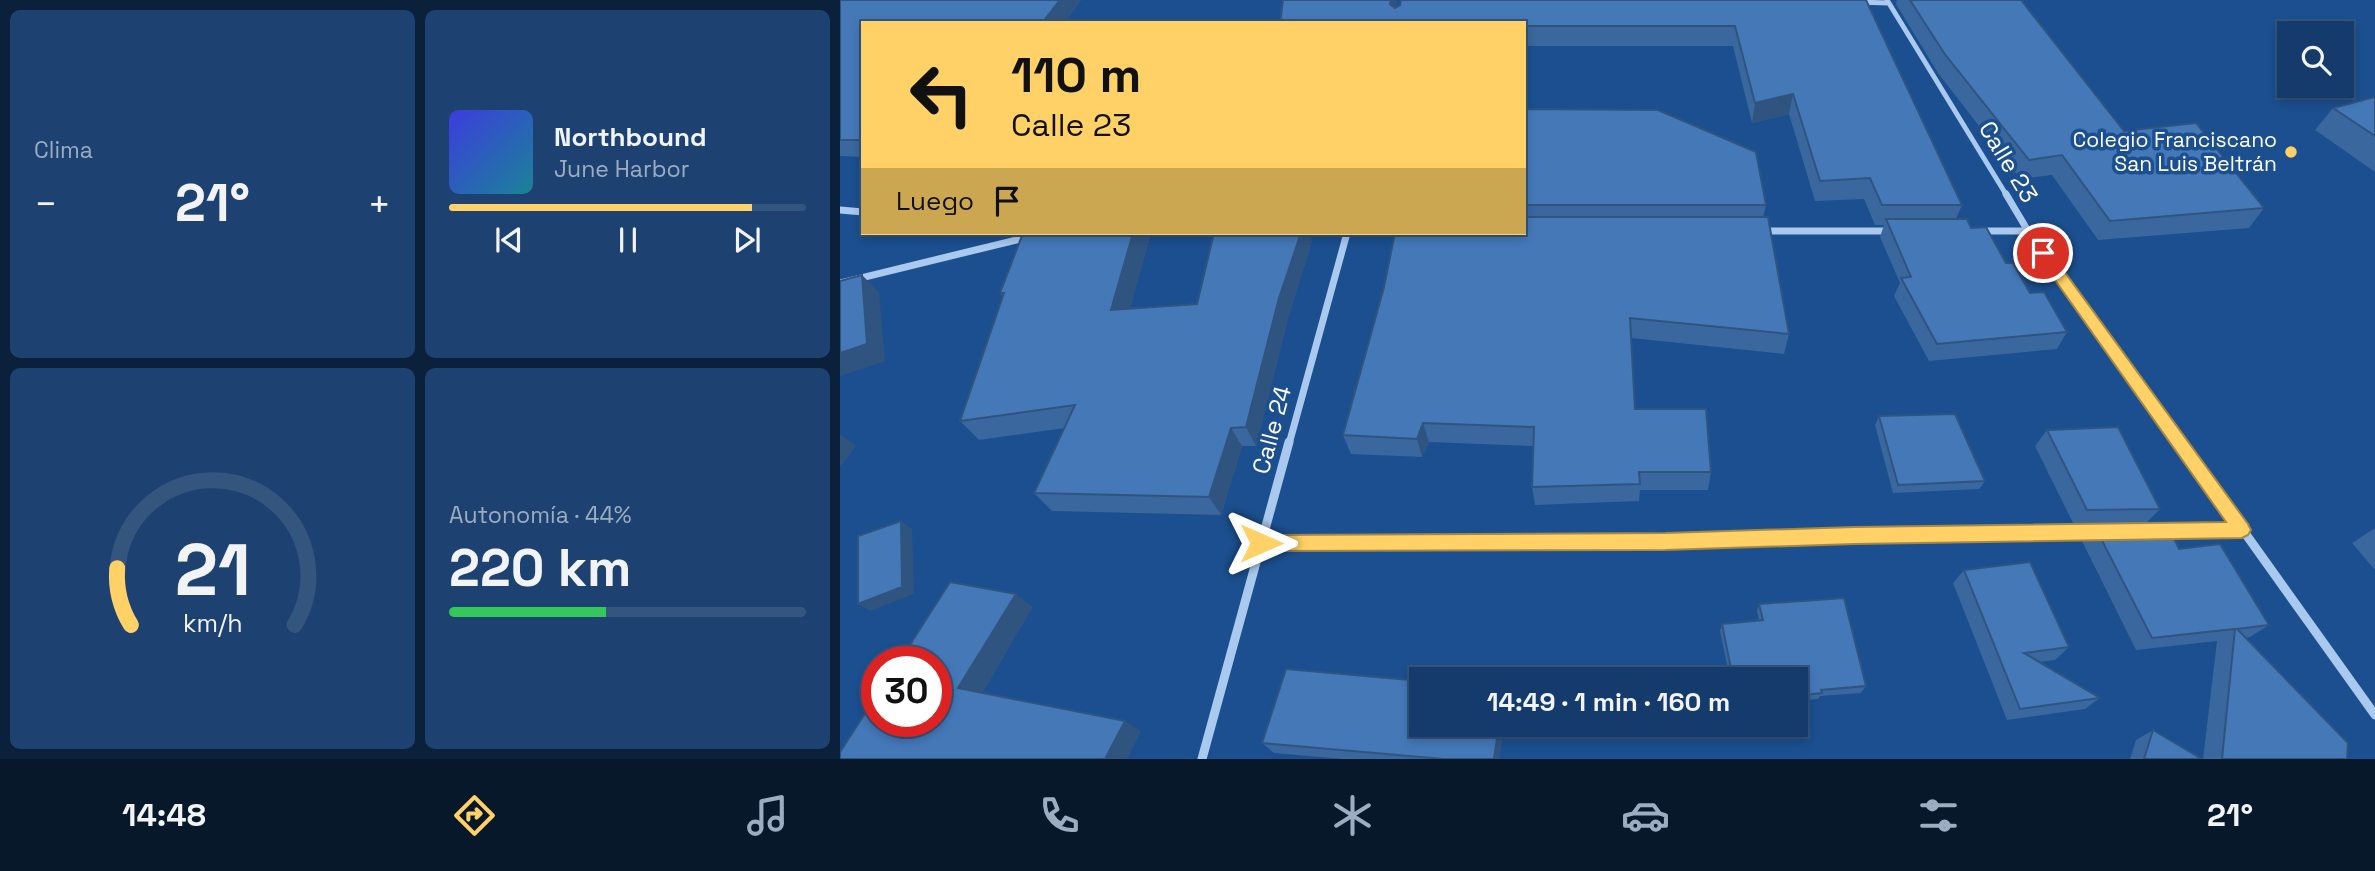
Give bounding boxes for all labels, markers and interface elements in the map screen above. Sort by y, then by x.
map controls [2277,21,2354,98]
button: search [2277,21,2354,98]
text: 110 m [1011,44,1141,106]
icon: left [896,49,987,140]
text: Calle 23 [1011,105,1131,145]
street label: Calle 23 [1972,115,2045,208]
text: Northbound [554,120,707,154]
place label: Colegio Franciscano San Luis Beltrán [2073,126,2277,177]
text: Clima [34,135,93,165]
marker: Colegio Franciscano San Luis Beltrán [2283,144,2299,160]
text: June Harbor [554,154,689,184]
text: 21° [175,170,250,236]
text: − [34,180,58,228]
text: + [367,180,391,228]
icon: arrive [988,182,1026,220]
text: Luego [896,184,974,218]
icon: previous [490,221,528,259]
icon: pause [609,221,647,259]
icon: next [728,221,766,259]
pin [2013,223,2073,283]
icon: arrive [2024,234,2062,272]
street label: Calle 24 [1245,382,1298,477]
text: Autonomía · 44% [449,500,632,530]
position arrow [1224,506,1298,580]
text: 21 [174,523,251,616]
text: 220 km [449,535,631,601]
text: km/h [183,606,242,638]
speed limit sign: 30 [861,646,952,737]
text: 14:49 · 1 min · 160 m [1487,685,1730,719]
icon: directions [450,791,499,840]
icon: music [743,791,792,840]
icon: phone [1035,791,1084,840]
icon: climate [1328,791,1377,840]
icon: car [1621,791,1670,840]
icon: filters [1914,791,1963,840]
text: 14:48 [122,795,206,835]
text: 21° [2207,795,2253,835]

